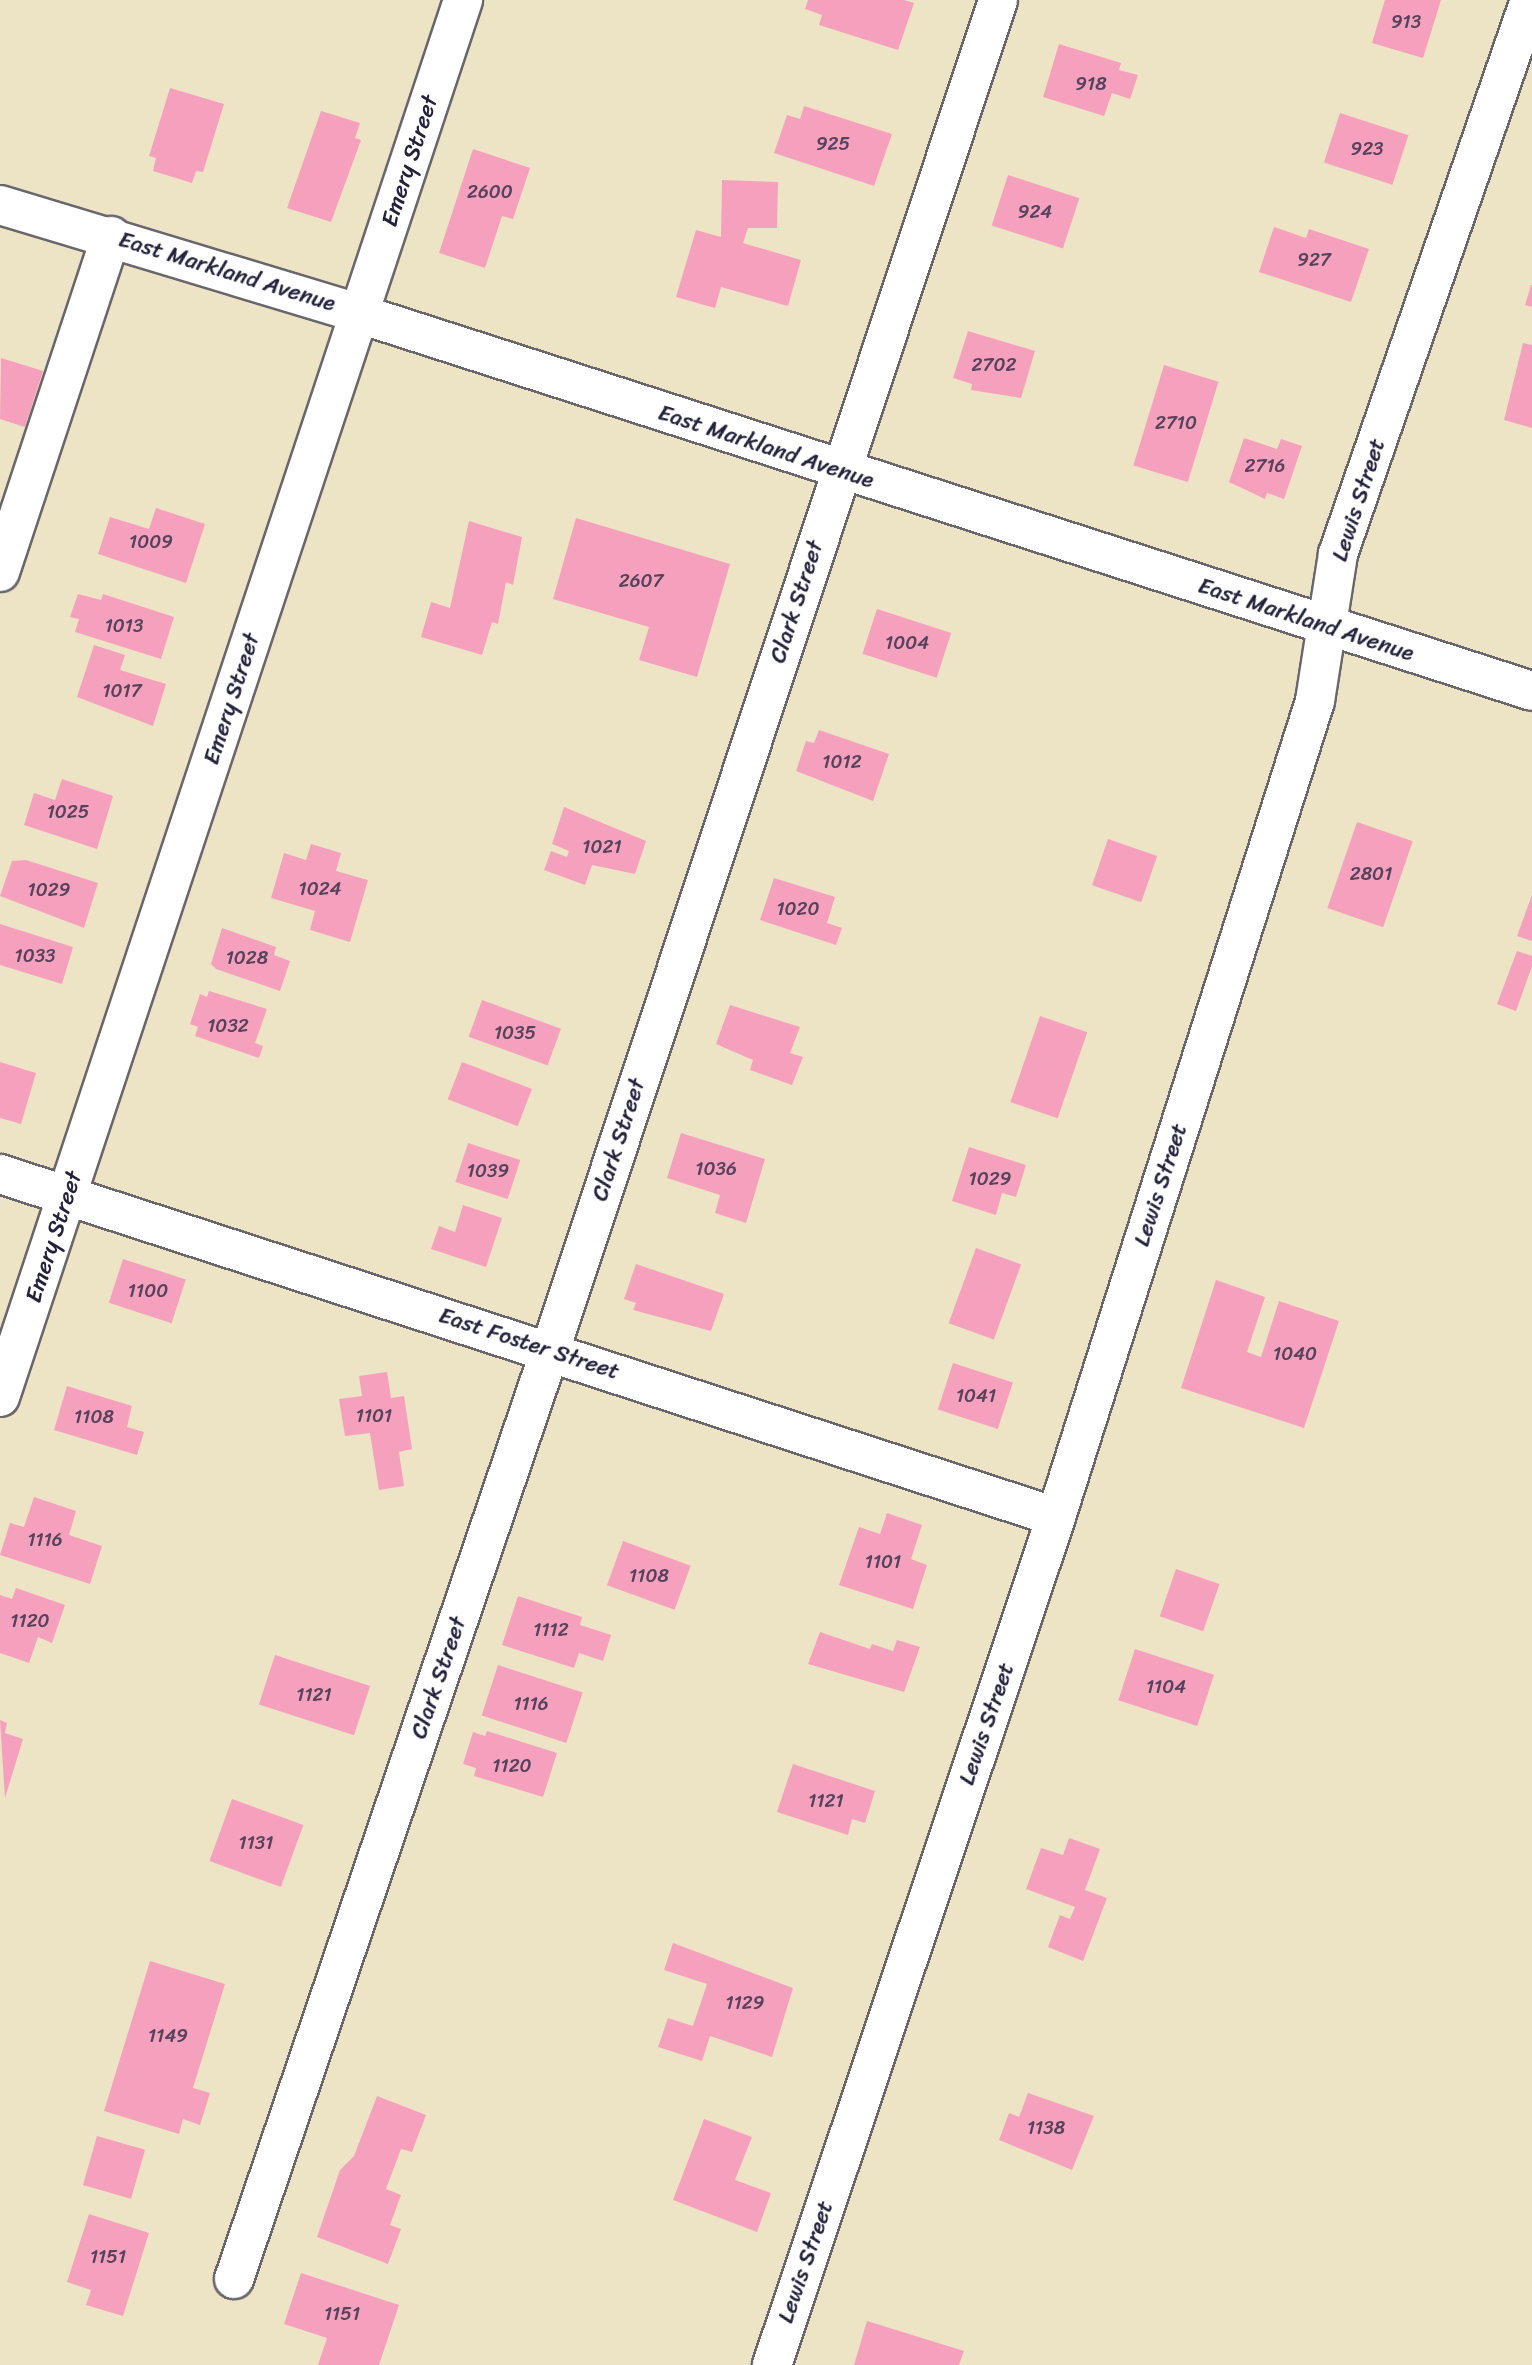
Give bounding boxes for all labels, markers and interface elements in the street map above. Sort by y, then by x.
house number: 913 [1391,11,1421,33]
house number: 918 [1075,73,1107,95]
street label: Emery Street [376,92,444,230]
house number: 925 [816,133,850,155]
house number: 923 [1350,138,1384,160]
house number: 2600 [467,181,513,203]
house number: 924 [1018,201,1052,223]
street label: East Markland Avenue [115,226,339,318]
house number: 927 [1297,249,1331,271]
house number: 2702 [972,354,1016,376]
street label: East Markland Avenue [655,399,877,495]
house number: 2710 [1155,412,1197,434]
street label: Lewis Street [1326,435,1392,565]
house number: 2716 [1245,455,1285,477]
house number: 1009 [129,531,173,553]
street label: Clark Street [764,537,830,667]
house number: 2607 [619,570,663,592]
street label: East Markland Avenue [1195,572,1417,668]
house number: 1013 [105,615,143,637]
street label: Emery Street [198,630,266,768]
house number: 1004 [885,632,929,654]
house number: 1017 [102,680,142,702]
house number: 1012 [822,751,862,773]
house number: 1025 [47,801,89,823]
house number: 1021 [582,836,622,858]
house number: 2801 [1350,863,1392,885]
house number: 1024 [299,878,341,900]
house number: 1029 [28,879,70,901]
house number: 1020 [776,898,820,920]
house number: 1033 [14,945,56,967]
house number: 1028 [226,947,268,969]
house number: 1032 [207,1015,249,1037]
house number: 1035 [494,1022,536,1044]
street label: Clark Street [586,1075,652,1205]
street label: Lewis Street [1128,1120,1194,1250]
house number: 1036 [695,1158,737,1180]
house number: 1039 [467,1160,509,1182]
street label: Emery Street [20,1168,88,1306]
house number: 1029 [969,1168,1011,1190]
house number: 1100 [128,1280,168,1302]
street label: East Foster Street [434,1302,624,1386]
house number: 1040 [1273,1343,1317,1365]
house number: 1041 [956,1385,996,1407]
house number: 1101 [356,1405,392,1427]
house number: 1108 [74,1406,114,1428]
house number: 1116 [27,1529,63,1551]
house number: 1101 [865,1551,901,1573]
house number: 1108 [629,1565,669,1587]
house number: 1120 [10,1610,50,1632]
street label: Clark Street [405,1614,473,1742]
house number: 1112 [533,1619,569,1641]
street label: Lewis Street [953,1659,1021,1789]
house number: 1104 [1146,1676,1186,1698]
house number: 1121 [296,1684,332,1706]
house number: 1116 [513,1693,549,1715]
house number: 1120 [492,1755,532,1777]
house number: 1121 [808,1790,844,1812]
house number: 1131 [239,1832,273,1854]
house number: 1129 [726,1992,764,2014]
house number: 1149 [148,2025,188,2047]
house number: 1138 [1027,2117,1065,2139]
street label: Lewis Street [772,2197,840,2327]
house number: 1151 [90,2246,126,2268]
house number: 1151 [324,2303,360,2325]

